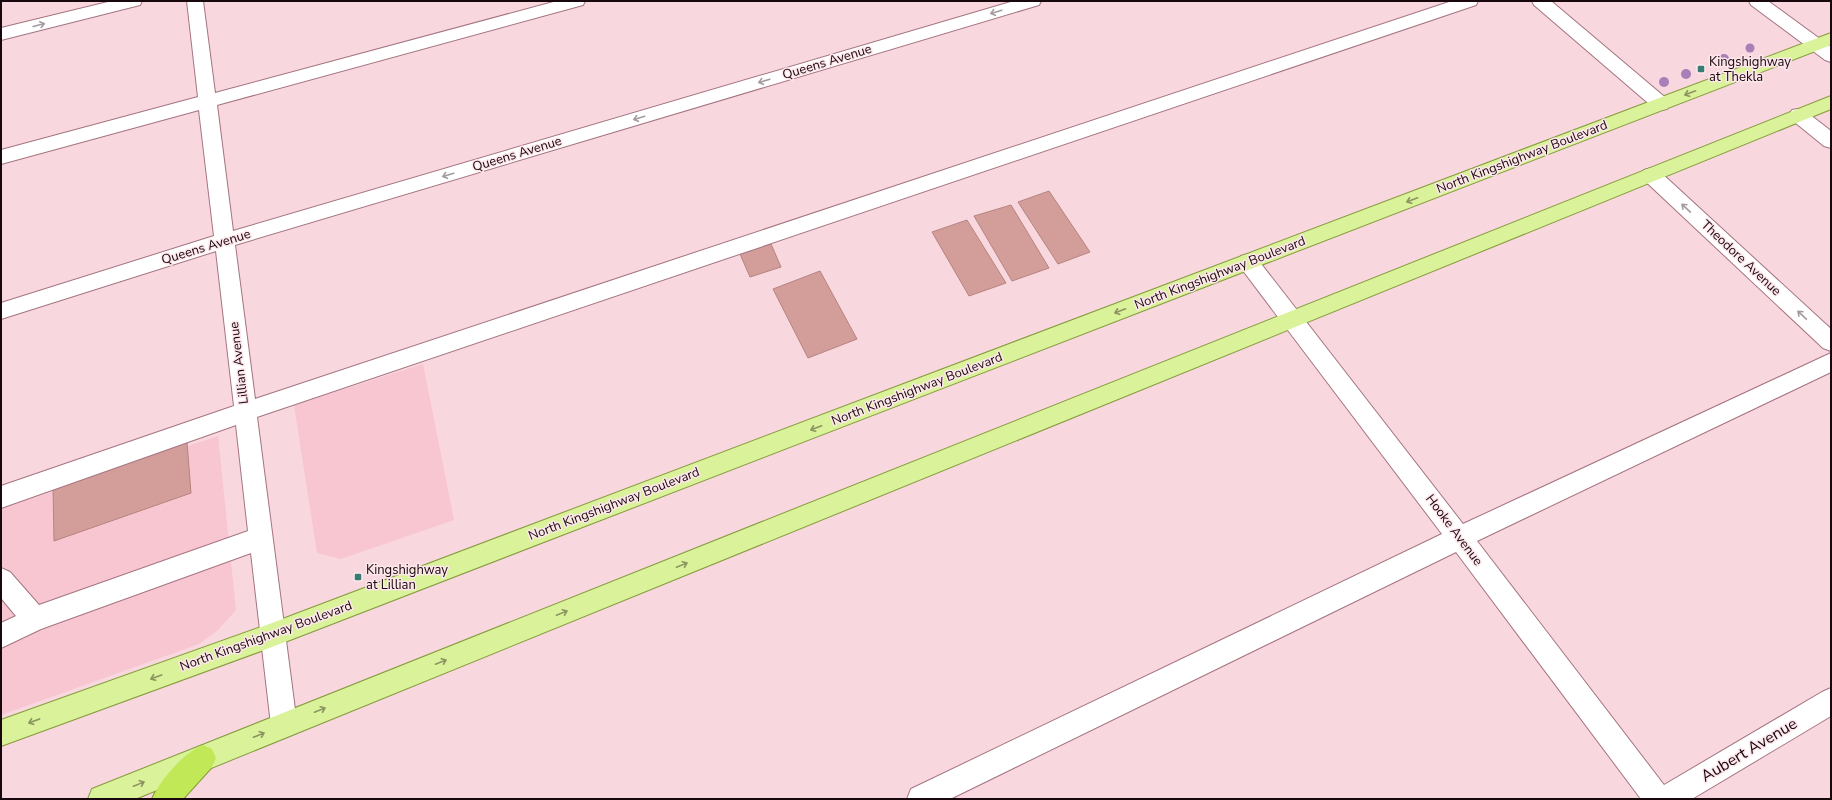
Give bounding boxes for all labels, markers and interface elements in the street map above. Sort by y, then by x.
one-way arrow [990,9,1003,16]
one-way arrow [32,20,45,28]
street label: Queens Avenue [780,40,874,84]
place label: Kingshighway at Thekla [1709,53,1791,86]
marker: Kingshighway at Thekla [1696,64,1706,74]
one-way arrow [758,78,771,85]
one-way arrow [1684,90,1696,98]
one-way arrow [633,115,646,122]
street label: North Kingshighway Boulevard [1434,116,1610,198]
street label: Queens Avenue [470,132,564,176]
one-way arrow [441,172,454,179]
one-way arrow [1406,196,1418,204]
one-way arrow [1682,204,1692,213]
street label: Theodore Avenue [1697,216,1785,300]
street label: Queens Avenue [159,225,253,269]
street label: North Kingshighway Boulevard [1132,232,1308,314]
one-way arrow [1115,308,1127,316]
one-way arrow [1797,311,1808,320]
street label: Lillian Avenue [225,321,253,405]
street label: North Kingshighway Boulevard [829,348,1005,430]
one-way arrow [810,424,822,432]
street label: North Kingshighway Boulevard [526,463,702,545]
street label: Hooke Avenue [1421,491,1487,569]
one-way arrow [676,560,688,568]
place label: Kingshighway at Lillian [366,561,448,594]
marker: Kingshighway at Lillian [353,572,363,582]
street label: North Kingshighway Boulevard [177,596,355,676]
one-way arrow [555,609,567,617]
one-way arrow [435,657,447,665]
one-way arrow [151,673,163,681]
one-way arrow [314,706,326,714]
street label: Aubert Avenue [1697,713,1801,787]
one-way arrow [29,717,41,725]
one-way arrow [253,731,265,739]
one-way arrow [132,780,144,788]

